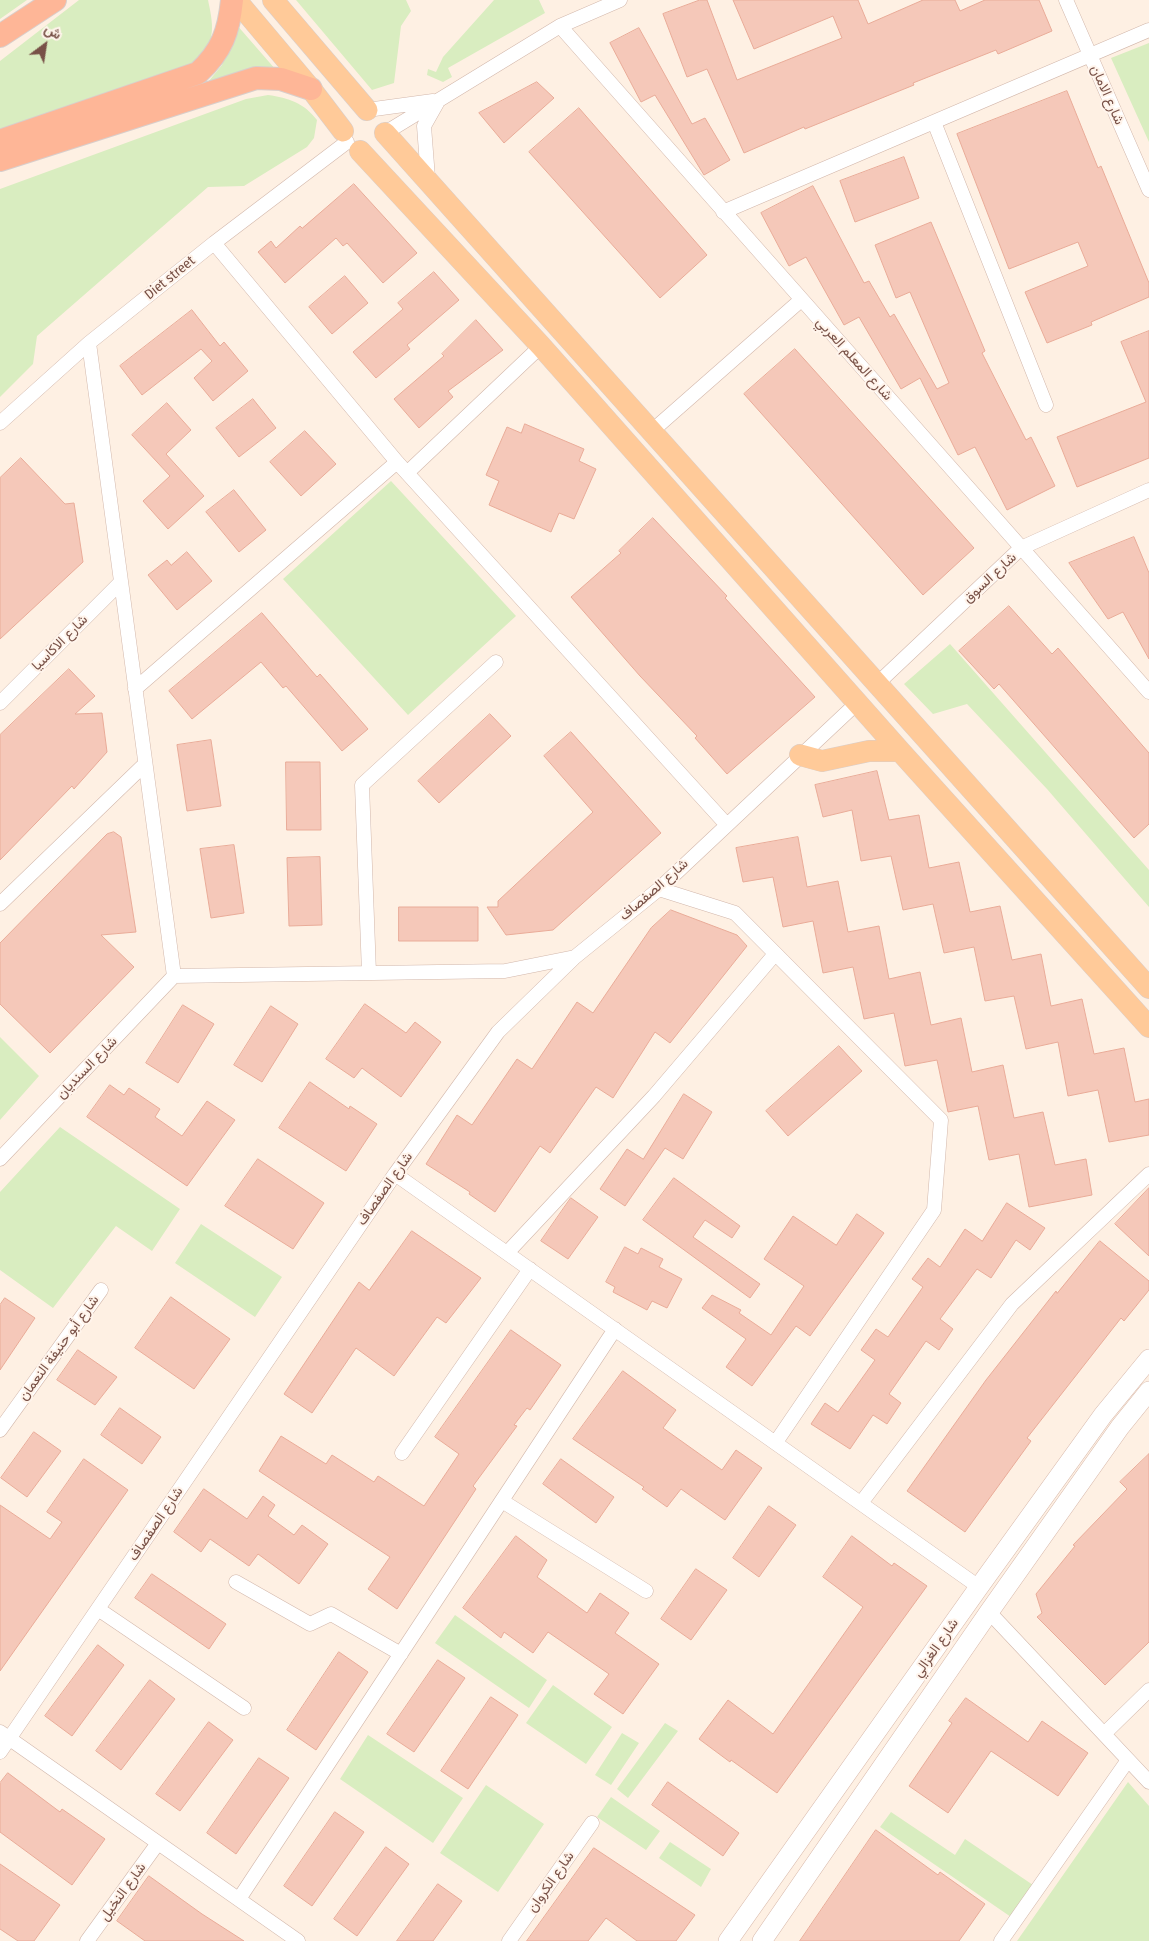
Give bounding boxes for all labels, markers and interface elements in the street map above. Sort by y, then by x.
north arrow [20,20,70,70]
text: ش [41,20,65,43]
street label: شارع الامان [1086,63,1128,127]
street label: Diet street [141,253,199,303]
street label: شارع المعلم العربي [812,314,896,404]
street label: شارع السوق [960,549,1020,607]
street label: شارع الاكاسيا [28,611,92,675]
street label: شارع الصفصاف [616,856,692,924]
street label: شارع السنديان [53,1033,121,1103]
street label: شارع الصفصاف [354,1149,416,1229]
street label: شارع أبو حنيفة النعمان [15,1292,103,1404]
street label: شارع الصفصاف [125,1484,187,1564]
street label: شارع الغزالي [910,1616,962,1680]
street label: شارع الكروان [524,1849,578,1915]
street label: شارع النخيل [96,1860,150,1924]

